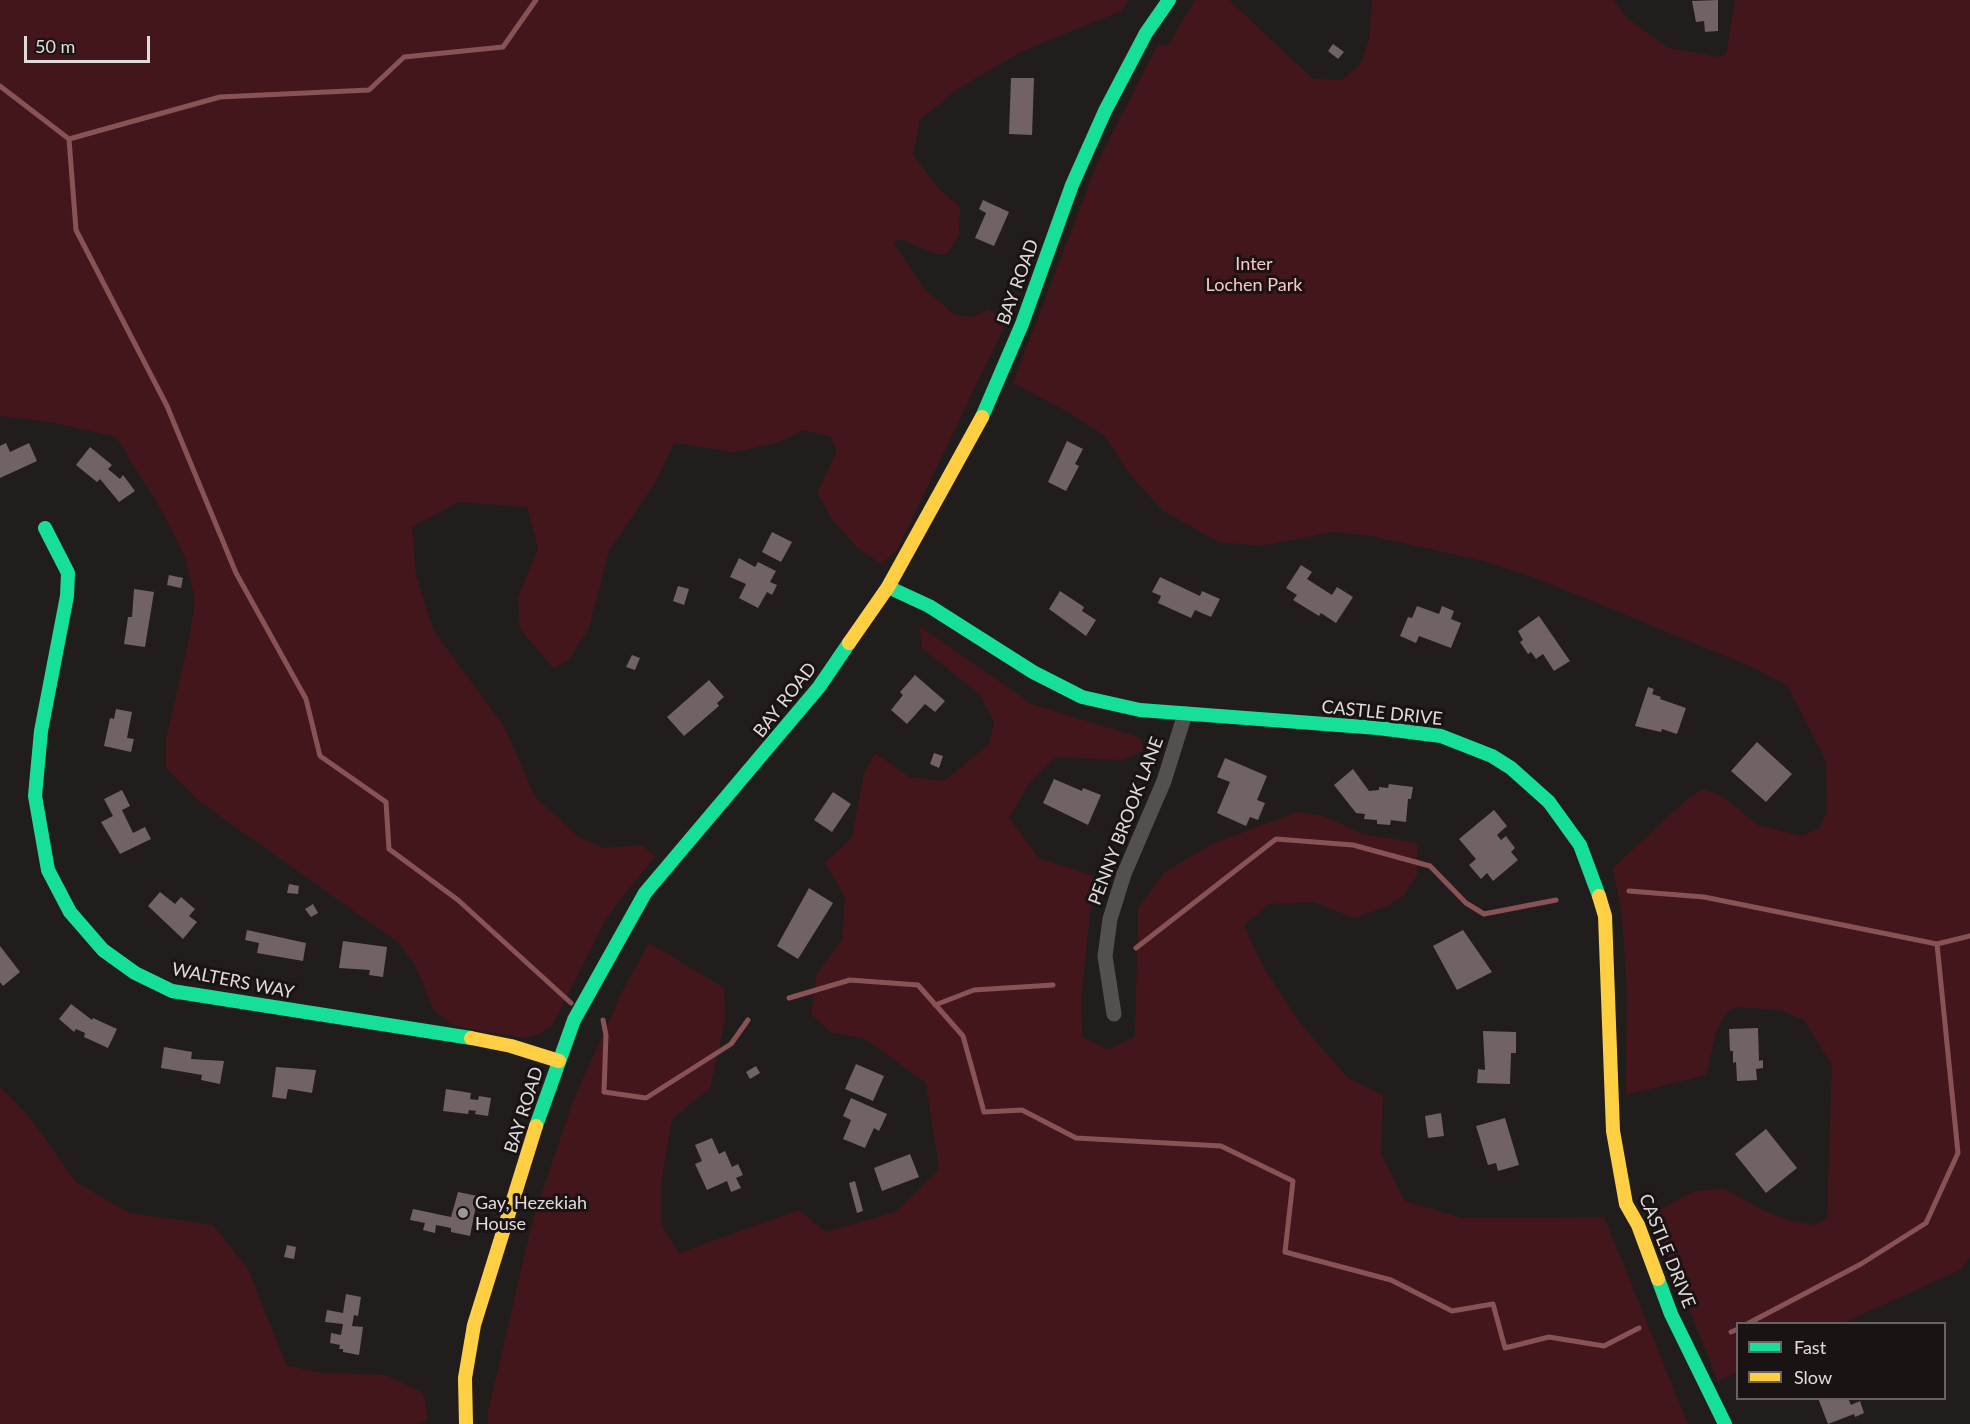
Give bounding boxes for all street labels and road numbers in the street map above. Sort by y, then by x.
street label: BAY ROAD [993,236,1043,328]
street label: BAY ROAD [749,658,821,742]
street label: CASTLE DRIVE [1320,696,1444,730]
street label: PENNY BROOK LANE [1084,734,1168,908]
street label: WALTERS WAY [170,959,296,1003]
street label: BAY ROAD [500,1064,548,1156]
street label: CASTLE DRIVE [1634,1191,1700,1311]

